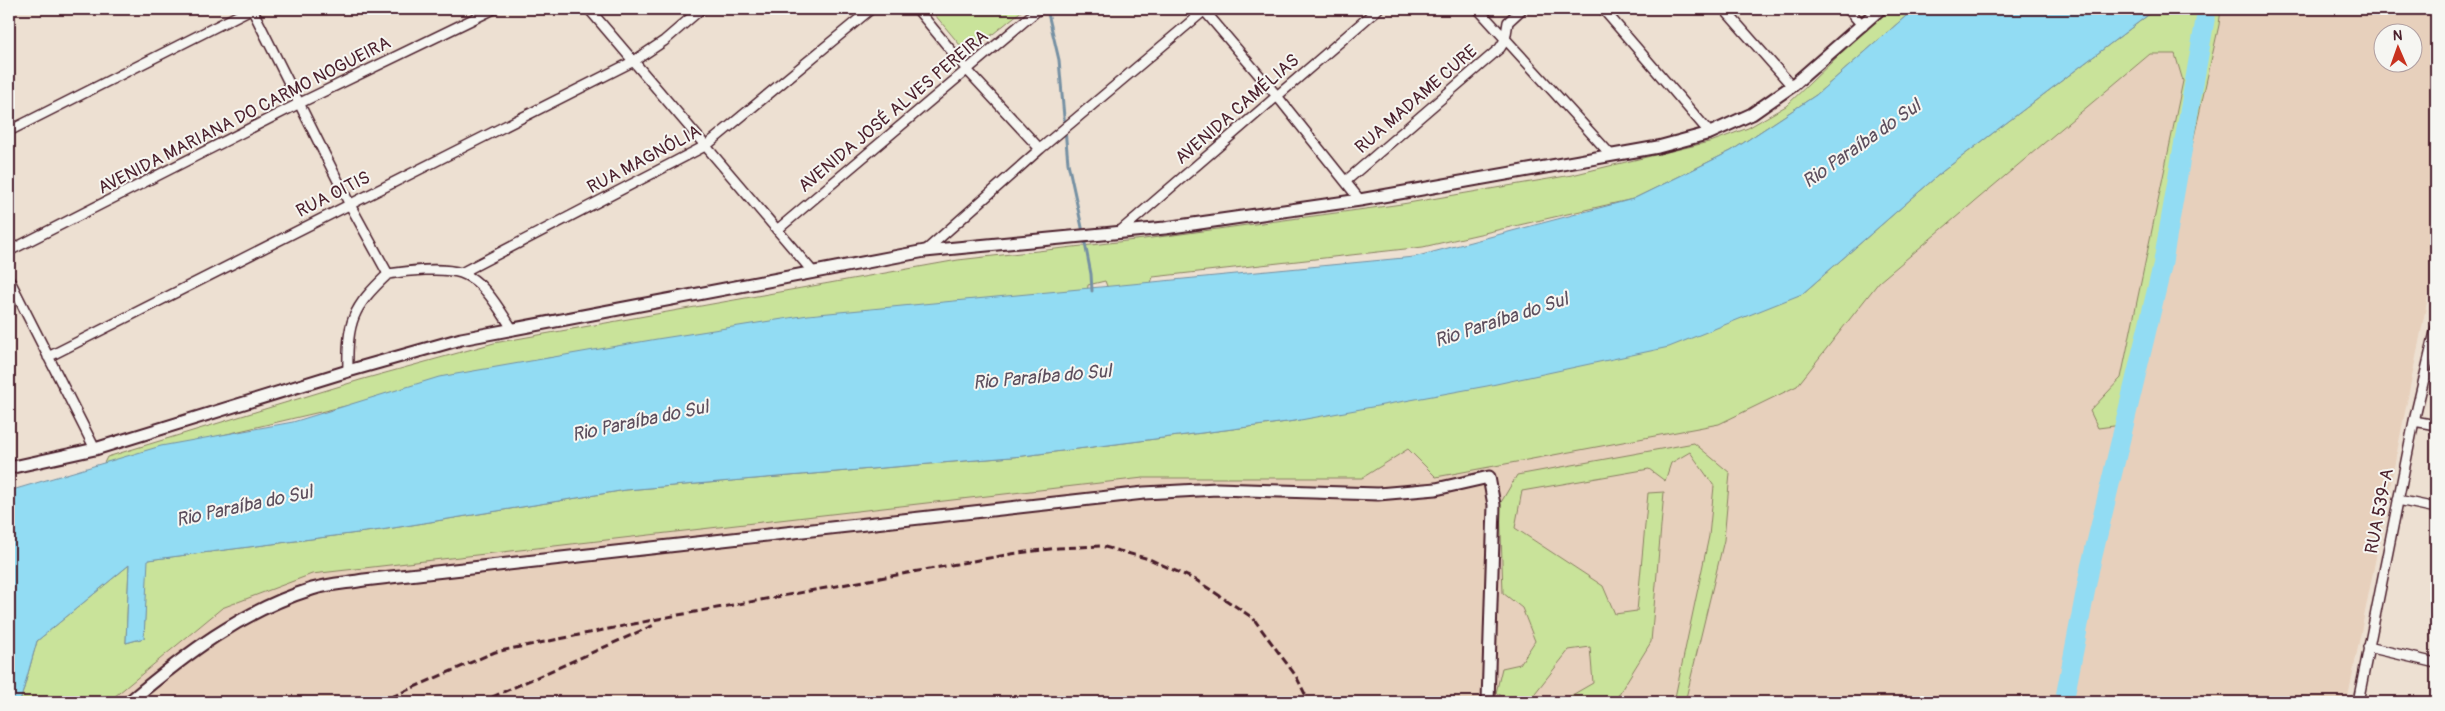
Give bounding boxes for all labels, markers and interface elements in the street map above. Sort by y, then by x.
north arrow [2372,22,2422,72]
street label: AVENIDA JOSÉ ALVES PEREIRA [794,25,993,198]
text: N [2393,27,2403,44]
street label: AVENIDA MARIANA DO CARMO NOGUEIRA [94,31,395,200]
street label: RUA MADAME CURE [1350,40,1482,159]
street label: AVENIDA CAMÉLIAS [1170,49,1304,170]
water label: Rio Paraíba do Sul [1798,93,1927,193]
street label: RUA MAGNÓLIA [583,119,705,199]
street label: RUA OITIS [292,166,374,223]
water label: Rio Paraíba do Sul [1432,286,1573,353]
water label: Rio Paraíba do Sul [972,359,1115,395]
water label: Rio Paraíba do Sul [570,394,713,447]
street label: RUA 539-A [2360,466,2399,556]
water label: Rio Paraíba do Sul [174,479,317,532]

